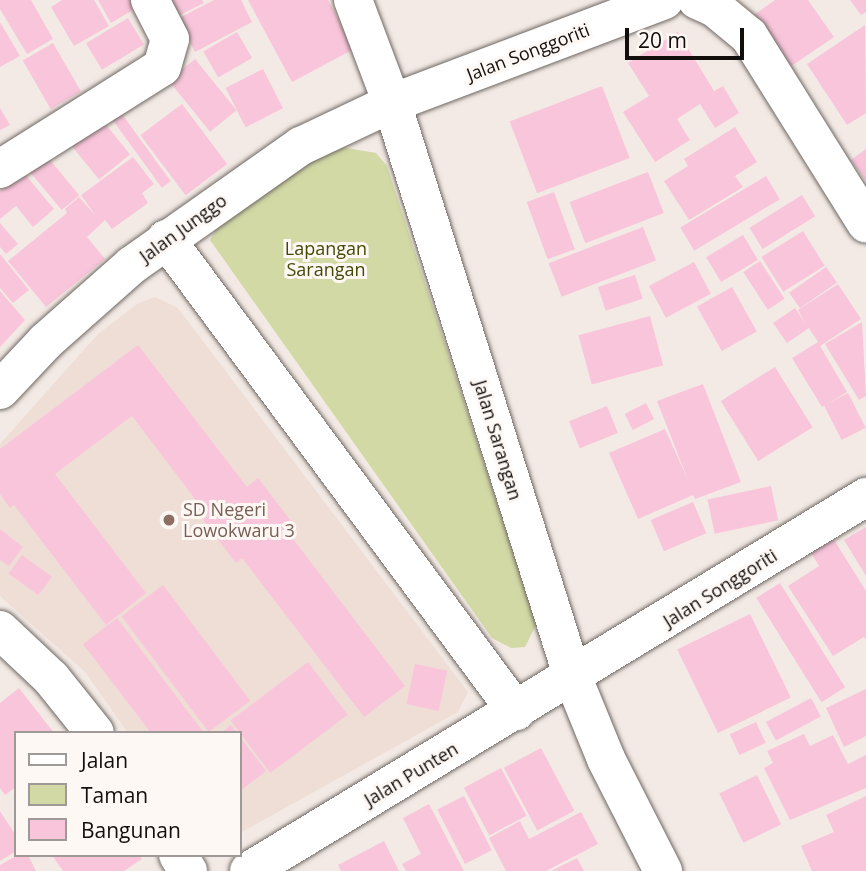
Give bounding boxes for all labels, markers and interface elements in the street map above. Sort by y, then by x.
scale bar [628,14,747,58]
street label: Jalan Songgoriti [463,19,593,85]
text: 20 m [638,26,687,54]
street label: Jalan Junggo [135,189,231,267]
park label: Lapangan Sarangan [285,238,367,280]
street label: Jalan Sarangan [470,377,526,503]
place label: SD Negeri Lowokwaru 3 [183,499,295,542]
marker: SD Negeri Lowokwaru 3 [161,512,177,528]
street label: Jalan Songgoriti [659,544,781,632]
legend [14,731,242,857]
street label: Jalan Punten [360,738,462,810]
text: Jalan [81,746,128,774]
text: Taman [81,781,148,809]
text: Bangunan [81,816,181,844]

